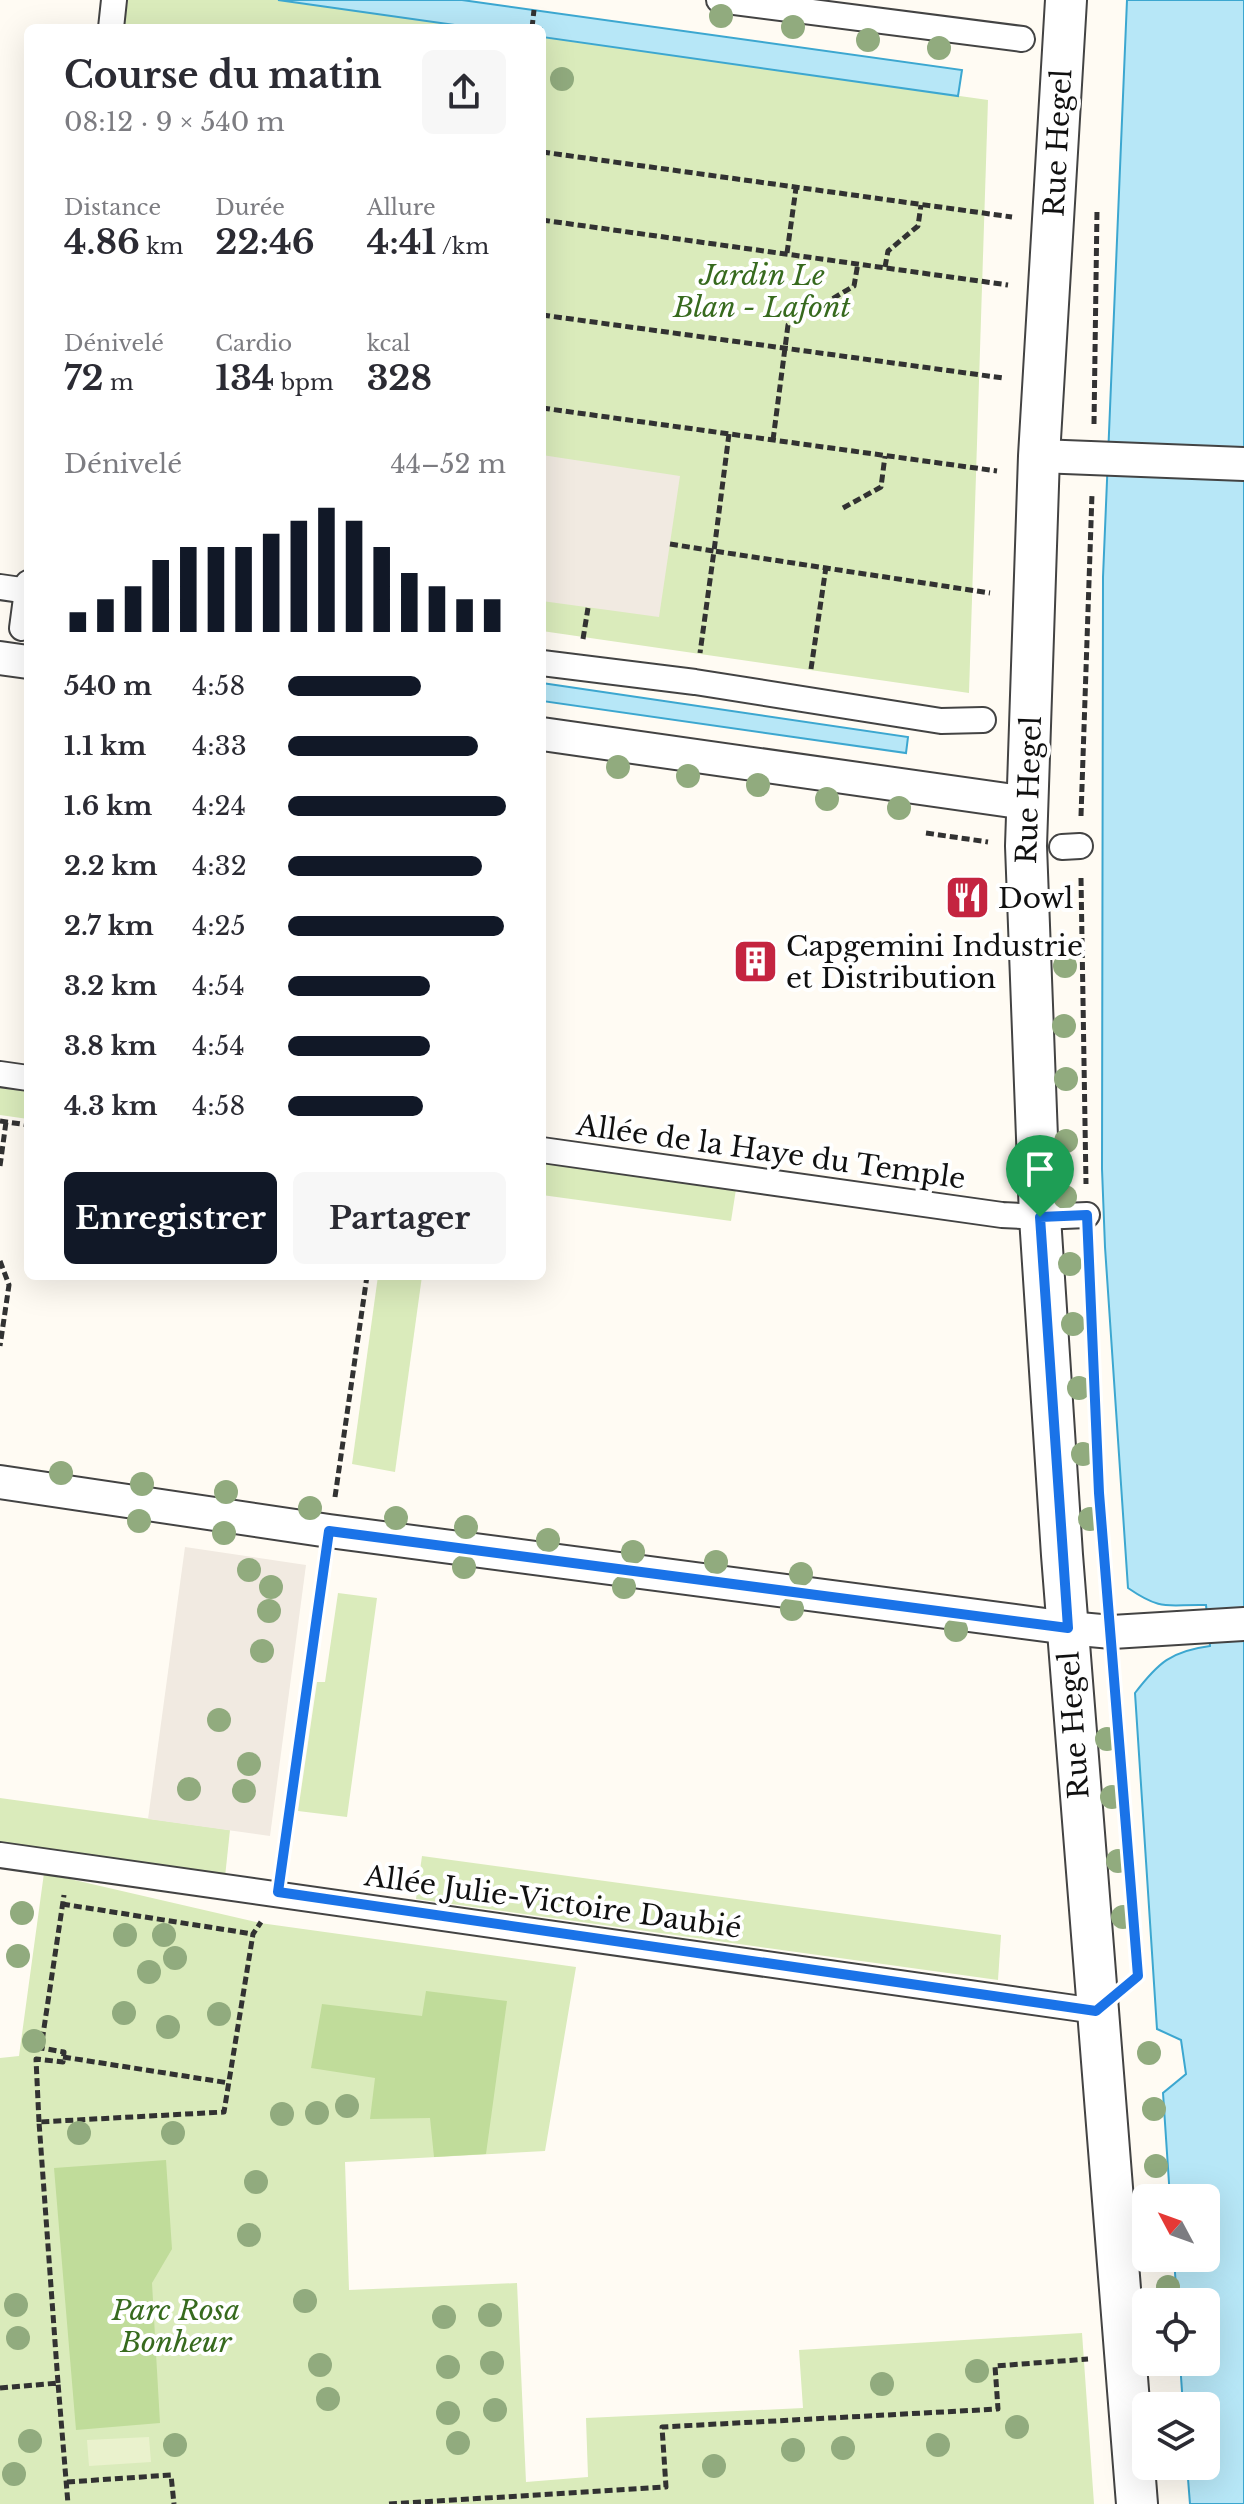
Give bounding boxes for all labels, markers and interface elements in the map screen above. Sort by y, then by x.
button: share [422,50,506,134]
text: Course du matin [64,53,382,98]
street label: Rue Hegel [1037,68,1079,218]
text: 08:12 · 9 × 540 m [64,106,285,138]
text: Distance [64,194,161,221]
text: Durée [215,194,285,221]
text: Allure [367,194,436,221]
text: 4.86 [64,221,140,263]
text: 22:46 [215,221,315,263]
text: 4:41 [367,221,436,263]
text: km [140,233,183,260]
text: /km [436,233,489,260]
park label: Jardin Le Blan - Lafont [672,258,851,325]
text: Dénivelé [64,330,164,357]
text: Cardio [215,330,292,357]
text: kcal [367,330,411,357]
text: 72 [64,357,104,399]
text: 134 [215,357,274,399]
text: 328 [367,357,432,399]
text: m [104,369,134,396]
text: bpm [274,369,334,396]
text: Dénivelé [64,448,182,480]
text: 44–52 m [391,448,506,480]
text: 540 m [64,670,152,702]
text: 4:58 [192,670,245,702]
street label: Rue Hegel [1009,715,1049,865]
text: 1.1 km [64,730,146,762]
text: 4:33 [192,730,247,762]
text: 1.6 km [64,790,152,822]
text: 4:24 [192,790,246,822]
text: 2.2 km [64,850,158,882]
text: 4:32 [192,850,247,882]
restaurant icon: Dowl [943,874,991,922]
place label: Dowl [998,881,1073,916]
text: 2.7 km [64,910,154,942]
text: 4:25 [192,910,245,942]
place label: Capgemini Industrie et Distribution [786,929,1083,996]
building icon: Capgemini Industrie et Distribution [731,938,779,986]
text: 3.2 km [64,970,157,1002]
text: 4:54 [192,970,245,1002]
text: 3.8 km [64,1030,157,1062]
text: 4:54 [192,1030,245,1062]
text: 4.3 km [64,1090,158,1122]
text: 4:58 [192,1090,245,1122]
street label: Allée de la Haye du Temple [573,1107,968,1197]
pin [1006,1135,1074,1217]
icon: arrive [1018,1147,1062,1191]
button: Enregistrer [64,1172,277,1264]
button: Partager [293,1172,506,1264]
street label: Rue Hegel [1051,1650,1097,1800]
street label: Allée Julie-Victoire Daubié [361,1858,744,1946]
north arrow [1132,2184,1220,2272]
map controls [1132,2184,1220,2480]
button: locate [1132,2288,1220,2376]
park label: Parc Rosa Bonheur [111,2293,240,2360]
button: layers [1132,2392,1220,2480]

